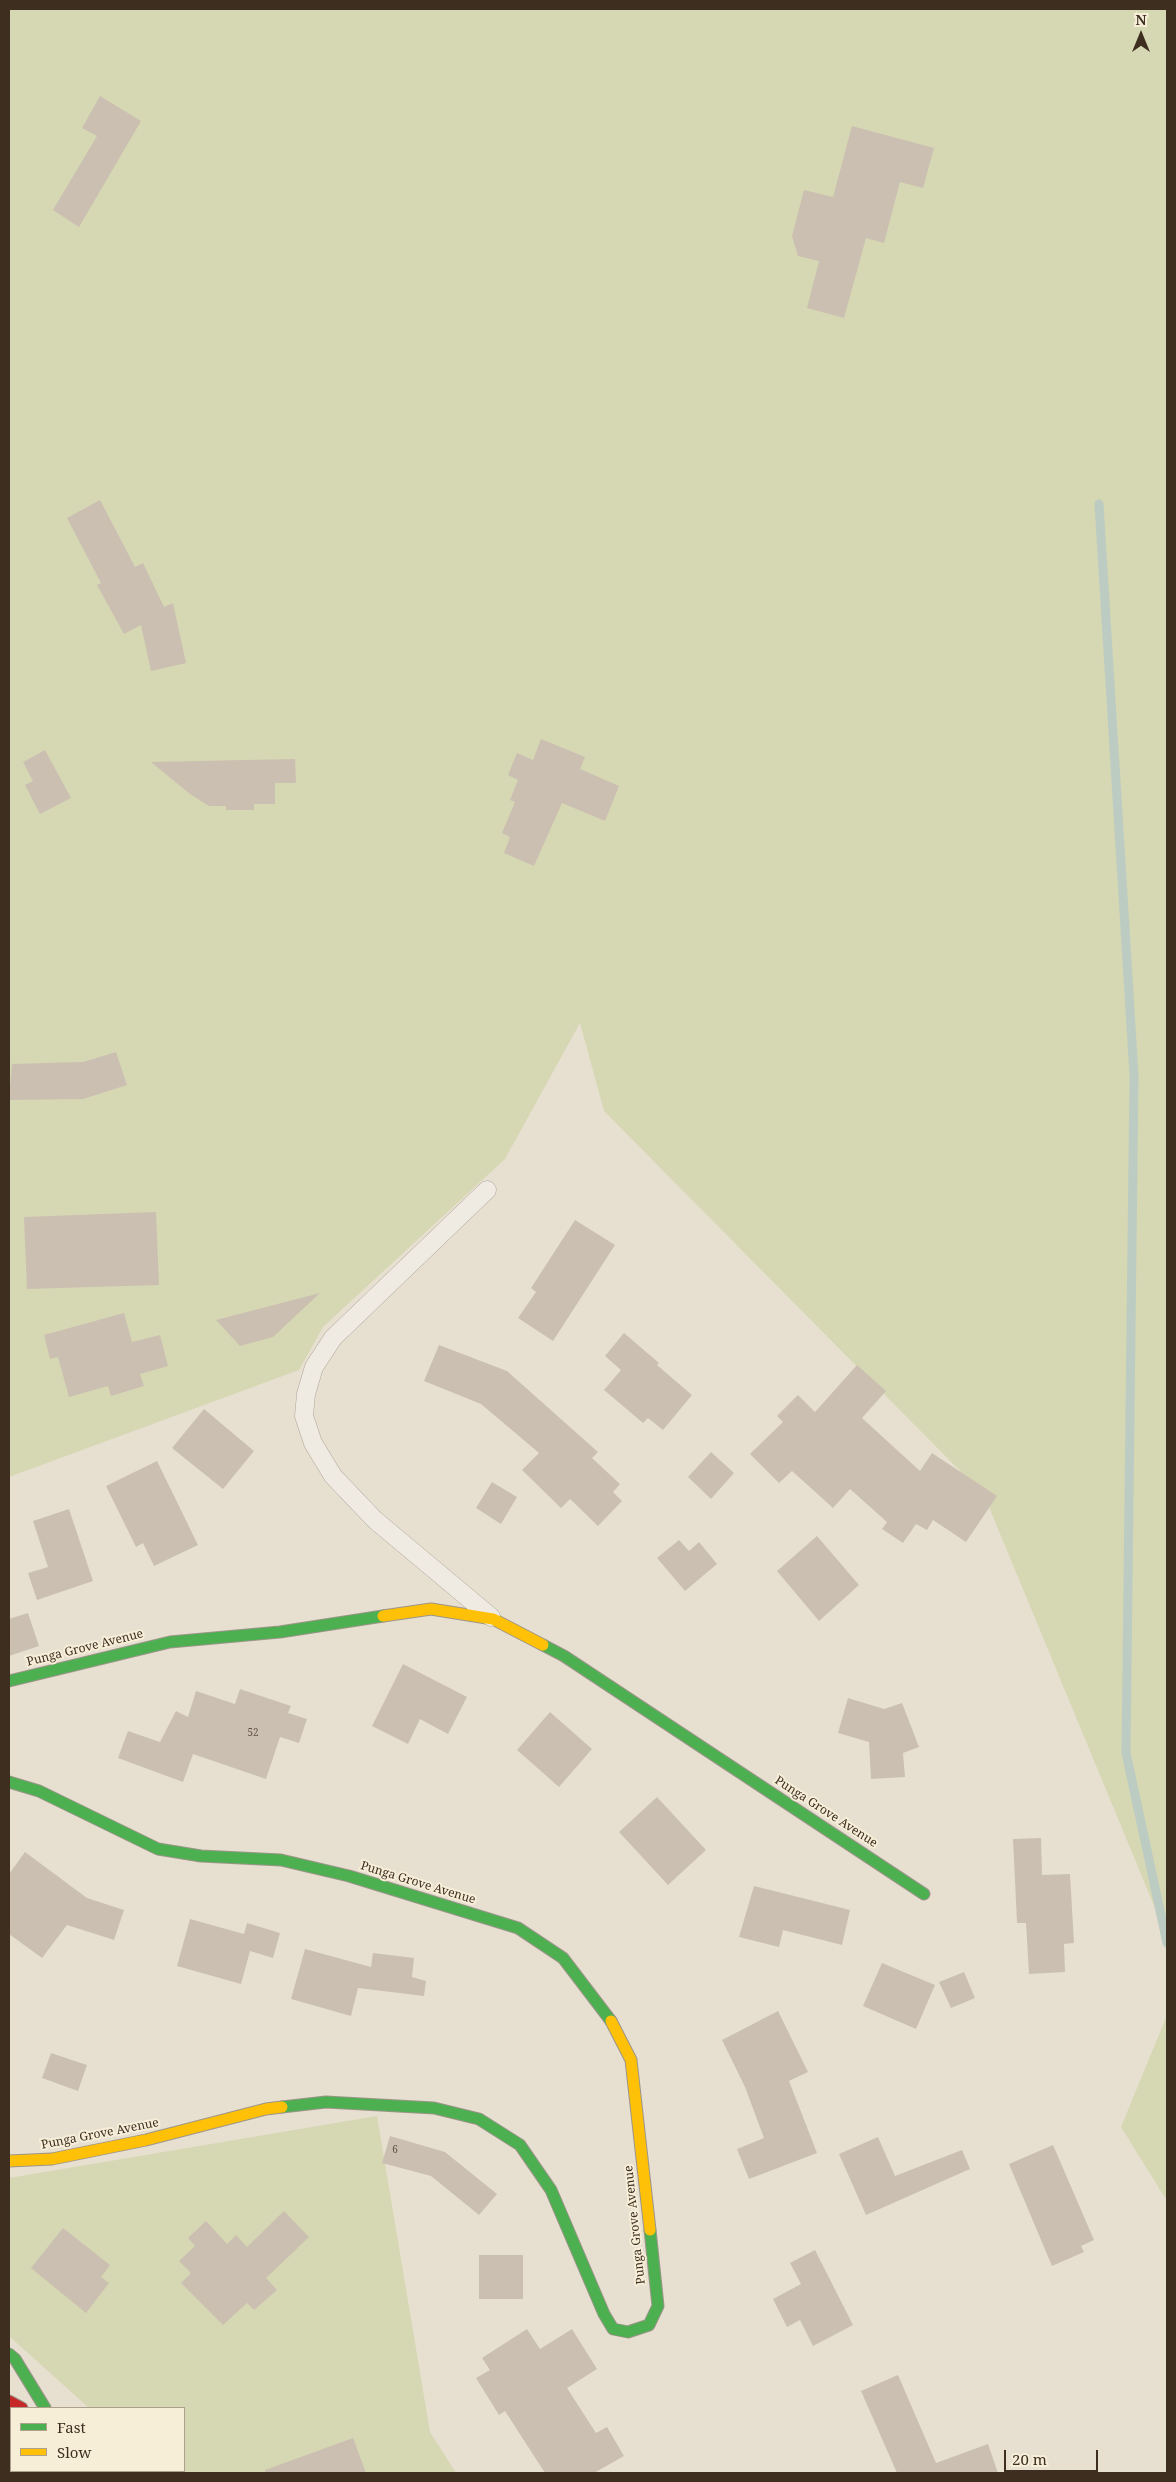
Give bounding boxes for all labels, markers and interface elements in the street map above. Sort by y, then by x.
north arrow [1116,10,1166,60]
text: N [1135,10,1147,29]
street label: Punga Grove Avenue [25,1627,145,1669]
house number: 52 [247,1727,259,1739]
street label: Punga Grove Avenue [772,1773,880,1851]
street label: Punga Grove Avenue [359,1859,477,1907]
street label: Punga Grove Avenue [40,2116,160,2152]
house number: 6 [392,2144,398,2156]
street label: Punga Grove Avenue [622,2165,648,2285]
legend [10,2407,185,2472]
text: Fast [57,2417,86,2437]
scale bar [1006,2440,1100,2472]
text: Slow [57,2442,91,2462]
text: 20 m [1012,2449,1047,2469]

